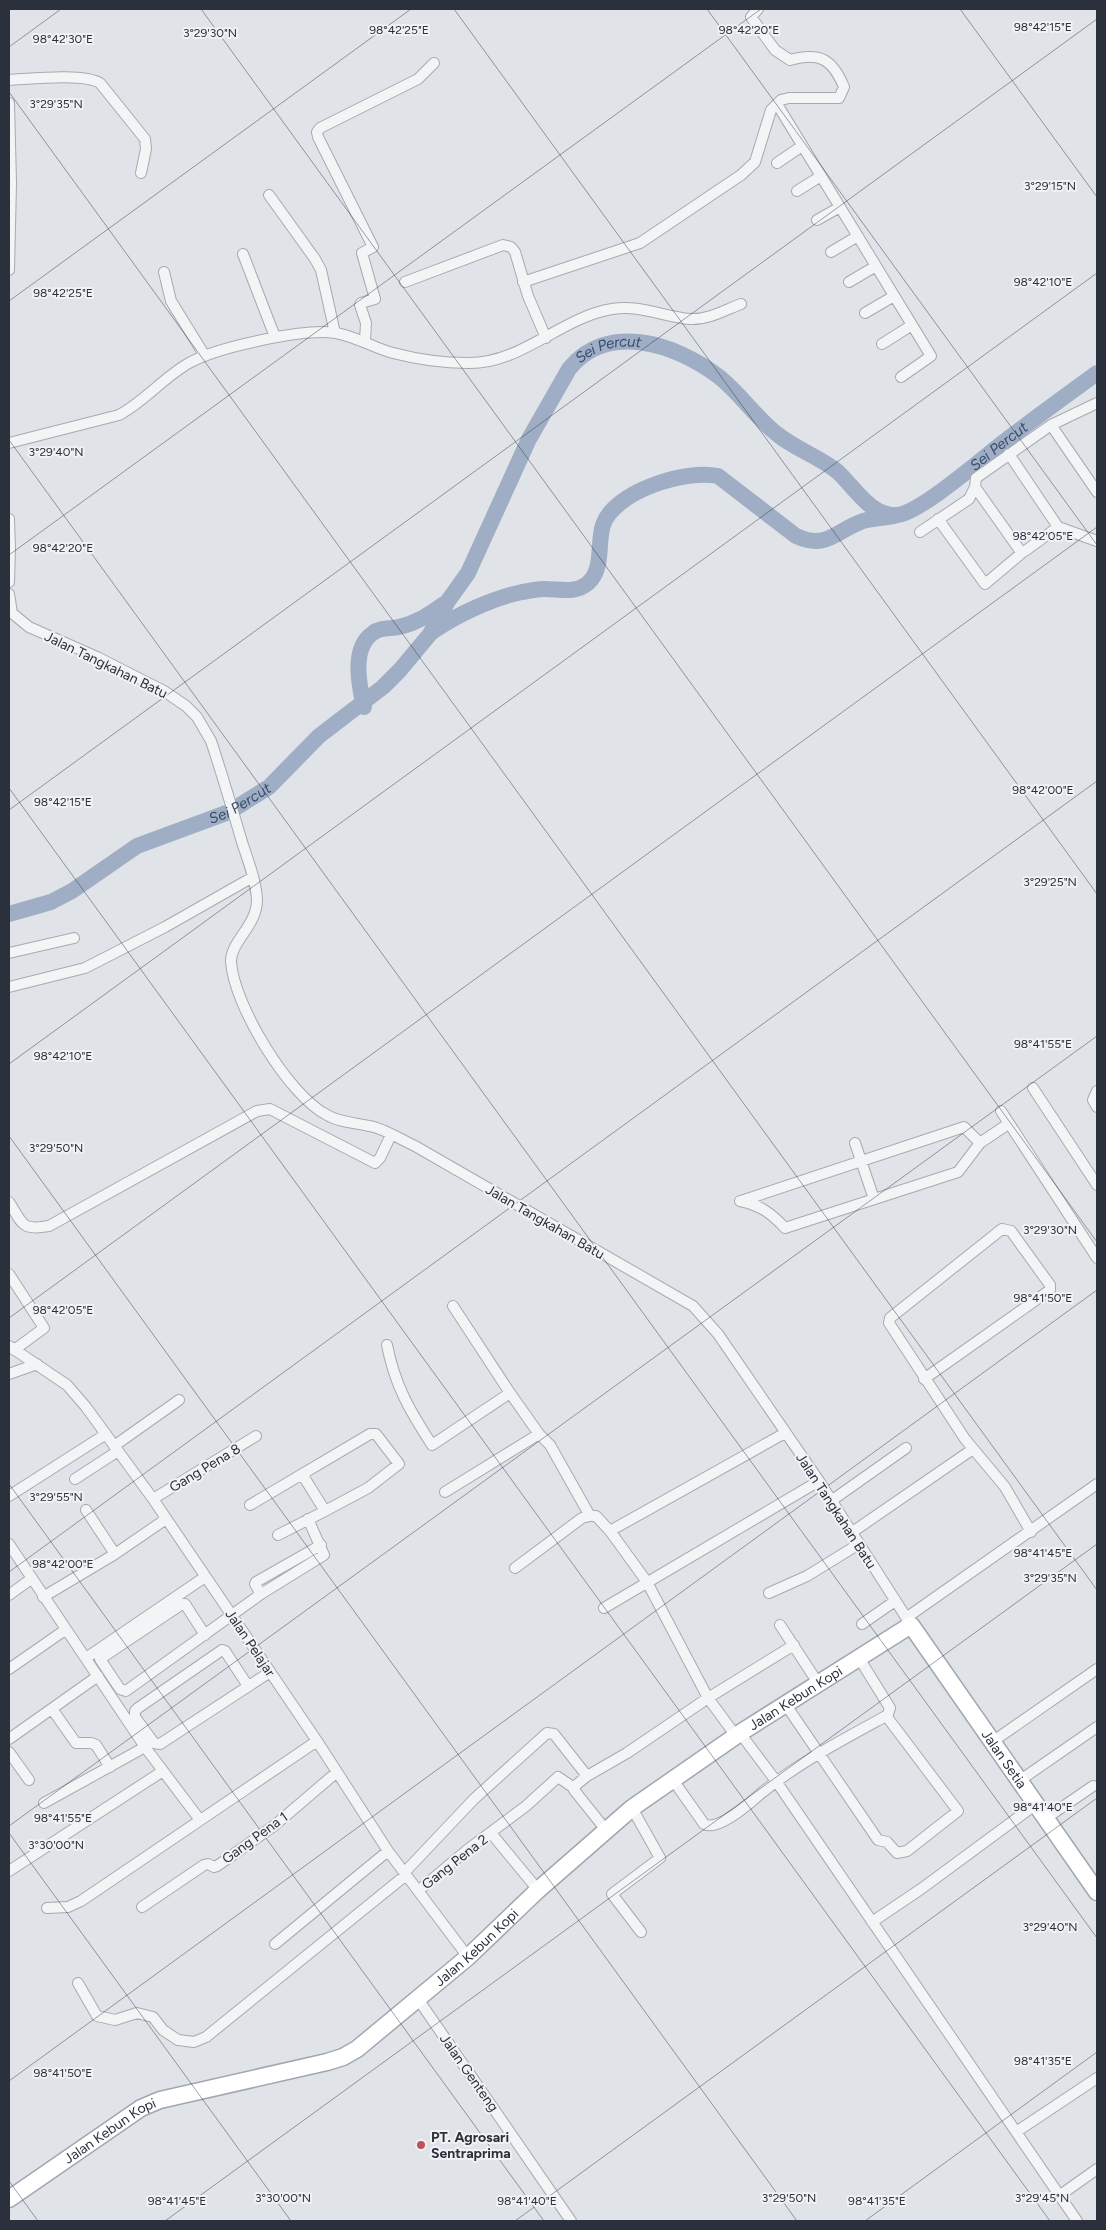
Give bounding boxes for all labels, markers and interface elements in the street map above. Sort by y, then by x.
text: 98°42'15"E [1014,20,1072,34]
text: 98°42'25"E [369,23,429,37]
text: 98°42'20"E [719,23,779,37]
text: 3°29'30"N [183,26,237,40]
text: 98°42'30"E [33,32,93,46]
text: 3°29'35"N [29,97,83,111]
text: 3°29'15"N [1024,179,1076,193]
text: 98°42'10"E [1014,275,1072,289]
text: 98°42'25"E [33,286,93,300]
water label: Sei Percut [572,332,643,367]
water label: Sei Percut [966,418,1032,475]
text: 3°29'40"N [28,445,84,459]
text: 98°42'05"E [1013,529,1073,543]
text: 98°42'20"E [33,541,93,555]
street label: Jalan Tangkahan Batu [42,628,170,702]
water label: Sei Percut [206,779,275,828]
text: 98°42'00"E [1012,783,1074,797]
text: 98°42'15"E [34,795,92,809]
text: 3°29'25"N [1023,875,1077,889]
text: 98°41'55"E [1014,1037,1072,1051]
text: 98°42'10"E [34,1049,92,1063]
text: 3°29'50"N [29,1141,83,1155]
street label: Jalan Tangkahan Batu [482,1181,608,1263]
text: 3°29'30"N [1023,1223,1077,1237]
text: 98°41'50"E [1014,1291,1072,1305]
text: 98°42'05"E [33,1303,93,1317]
street label: Gang Pena 8 [166,1440,244,1496]
street label: Jalan Tangkahan Batu [792,1450,880,1572]
text: 3°29'55"N [29,1490,83,1504]
text: 98°41'45"E [1014,1546,1072,1560]
text: 98°42'00"E [32,1557,94,1571]
text: 3°29'35"N [1023,1571,1077,1585]
street label: Jalan Pelajar [221,1606,279,1680]
street label: Jalan Kebun Kopi [746,1662,845,1734]
street label: Jalan Setia [978,1726,1031,1792]
text: 98°41'40"E [1013,1800,1073,1814]
street label: Gang Pena 1 [219,1808,291,1868]
text: 98°41'55"E [34,1811,92,1825]
street label: Gang Pena 2 [419,1831,491,1893]
text: 3°30'00"N [28,1838,84,1852]
street label: Jalan Kebun Kopi [431,1905,522,1990]
text: 3°29'40"N [1022,1920,1078,1934]
street label: Jalan Genteng [436,2031,502,2115]
text: 98°41'35"E [1014,2054,1072,2068]
text: 98°41'50"E [34,2066,92,2080]
street label: Jalan Kebun Kopi [60,2094,158,2167]
place label: PT. Agrosari Sentraprima [431,2129,511,2162]
marker: PT. Agrosari Sentraprima [415,2139,427,2151]
text: 3°30'00"N [255,2191,311,2205]
text: 3°29'50"N [762,2191,816,2205]
text: 3°29'45"N [1015,2191,1069,2205]
text: 98°41'45"E [148,2194,206,2208]
text: 98°41'40"E [497,2194,557,2208]
text: 98°41'35"E [848,2194,906,2208]

